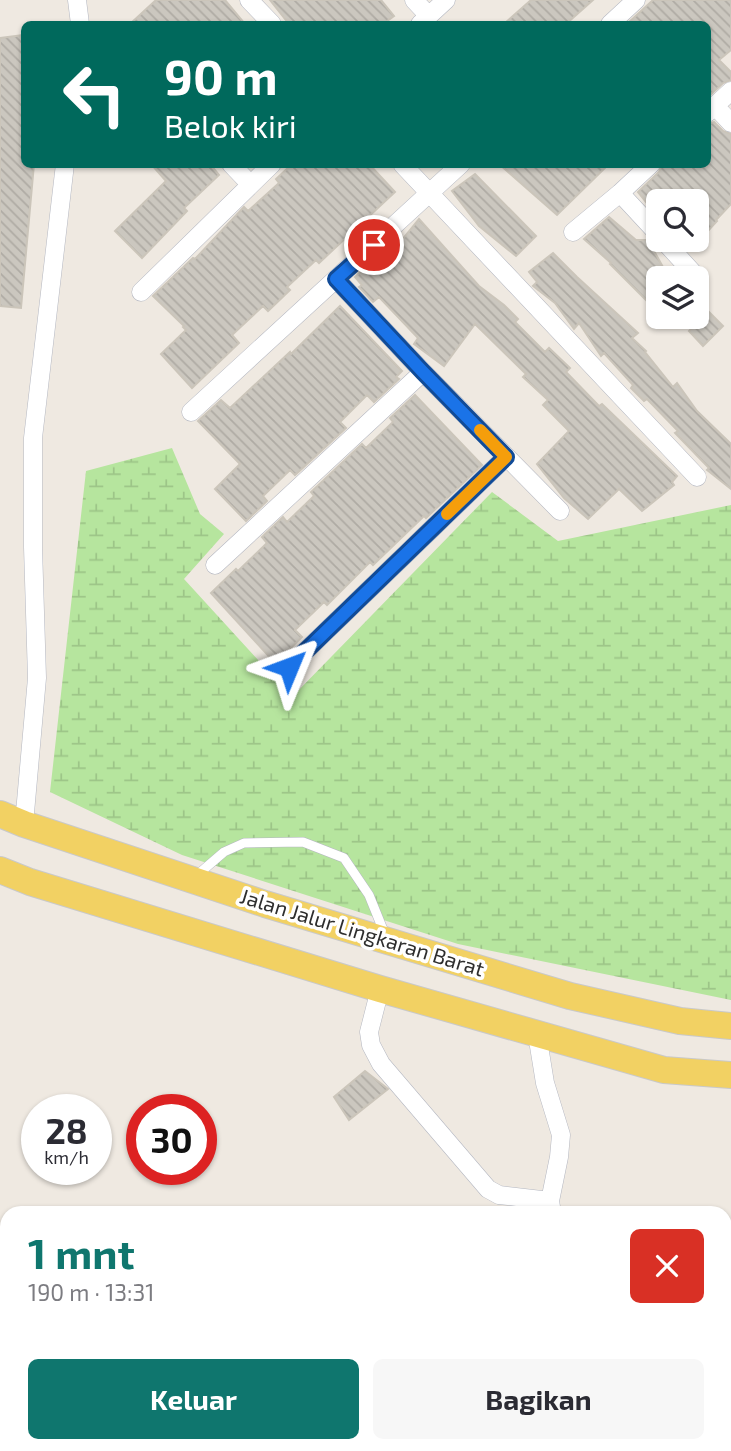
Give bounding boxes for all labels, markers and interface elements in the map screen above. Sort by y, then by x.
text: 90 m [164,46,278,105]
icon: left [49,49,140,140]
text: Belok kiri [164,106,297,144]
map controls [646,189,709,329]
button: search [646,189,709,252]
pin [344,215,404,275]
icon: arrive [355,226,393,264]
button: layers [646,266,709,329]
position arrow [252,630,326,704]
street label: Jalan Jalur Lingkaran Barat [237,882,488,981]
speed limit sign: 30 [126,1094,217,1185]
text: 28 [45,1109,88,1151]
text: km/h [44,1146,89,1168]
text: 1 mnt [28,1227,135,1277]
button: close [630,1229,704,1303]
text: 190 m · 13:31 [28,1278,154,1306]
button: Keluar [28,1359,359,1439]
button: Bagikan [373,1359,704,1439]

